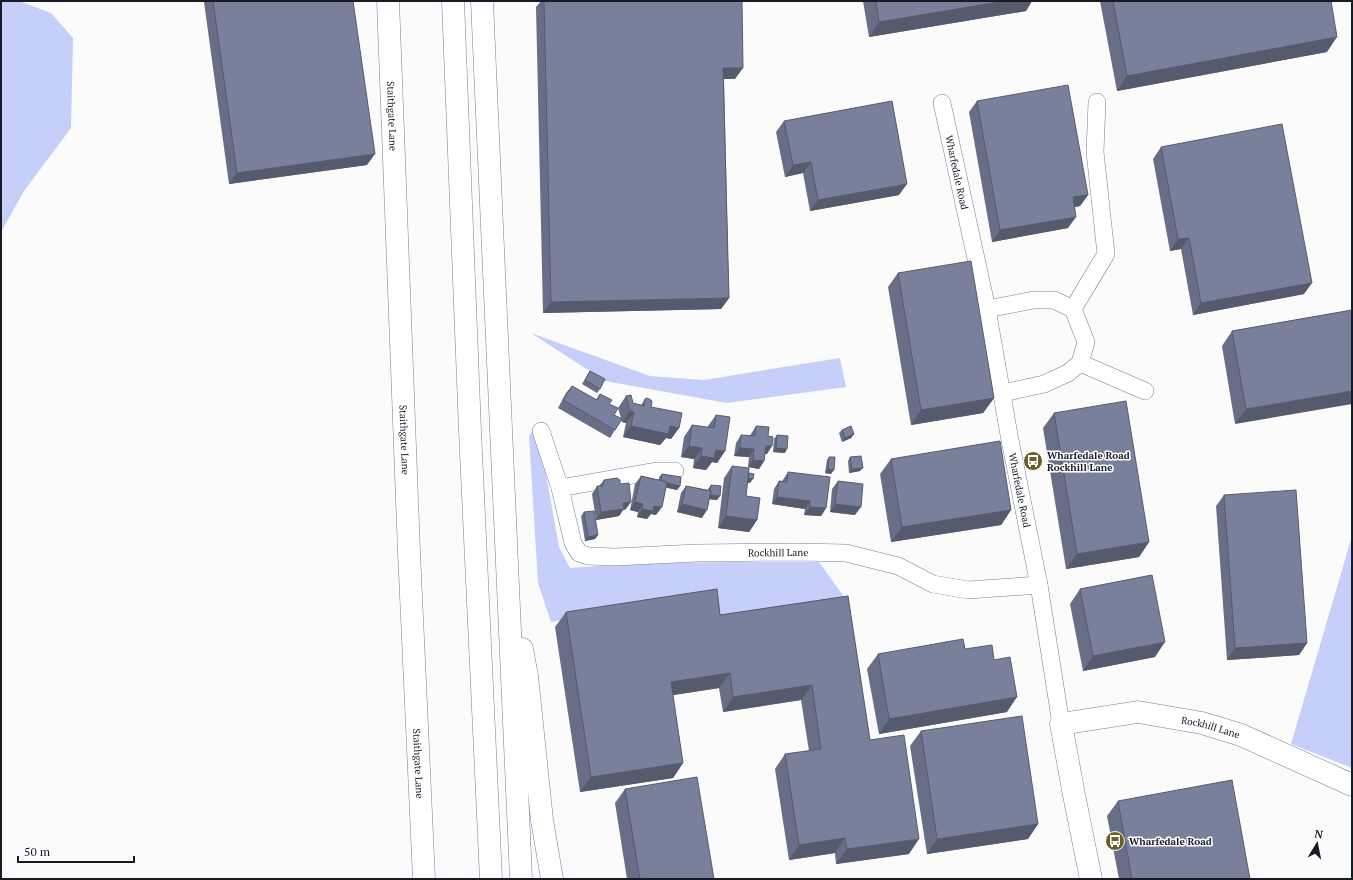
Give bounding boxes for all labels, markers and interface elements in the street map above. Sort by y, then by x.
street label: Staithgate Lane [384,81,400,151]
street label: Wharfedale Road [942,134,971,211]
street label: Staithgate Lane [396,405,412,475]
place label: Wharfedale Road Rockhill Lane [1047,449,1130,474]
bus stop icon: Wharfedale Road Rockhill Lane [1022,450,1044,472]
street label: Wharfedale Road [1006,452,1033,529]
street label: Rockhill Lane [748,546,808,559]
street label: Rockhill Lane [1180,714,1242,741]
street label: Staithgate Lane [410,728,426,799]
north arrow [1297,824,1337,864]
text: N [1313,827,1325,842]
bus stop icon: Wharfedale Road [1104,830,1126,852]
place label: Wharfedale Road [1129,835,1212,848]
scale bar [18,838,134,864]
text: 50 m [24,844,51,859]

